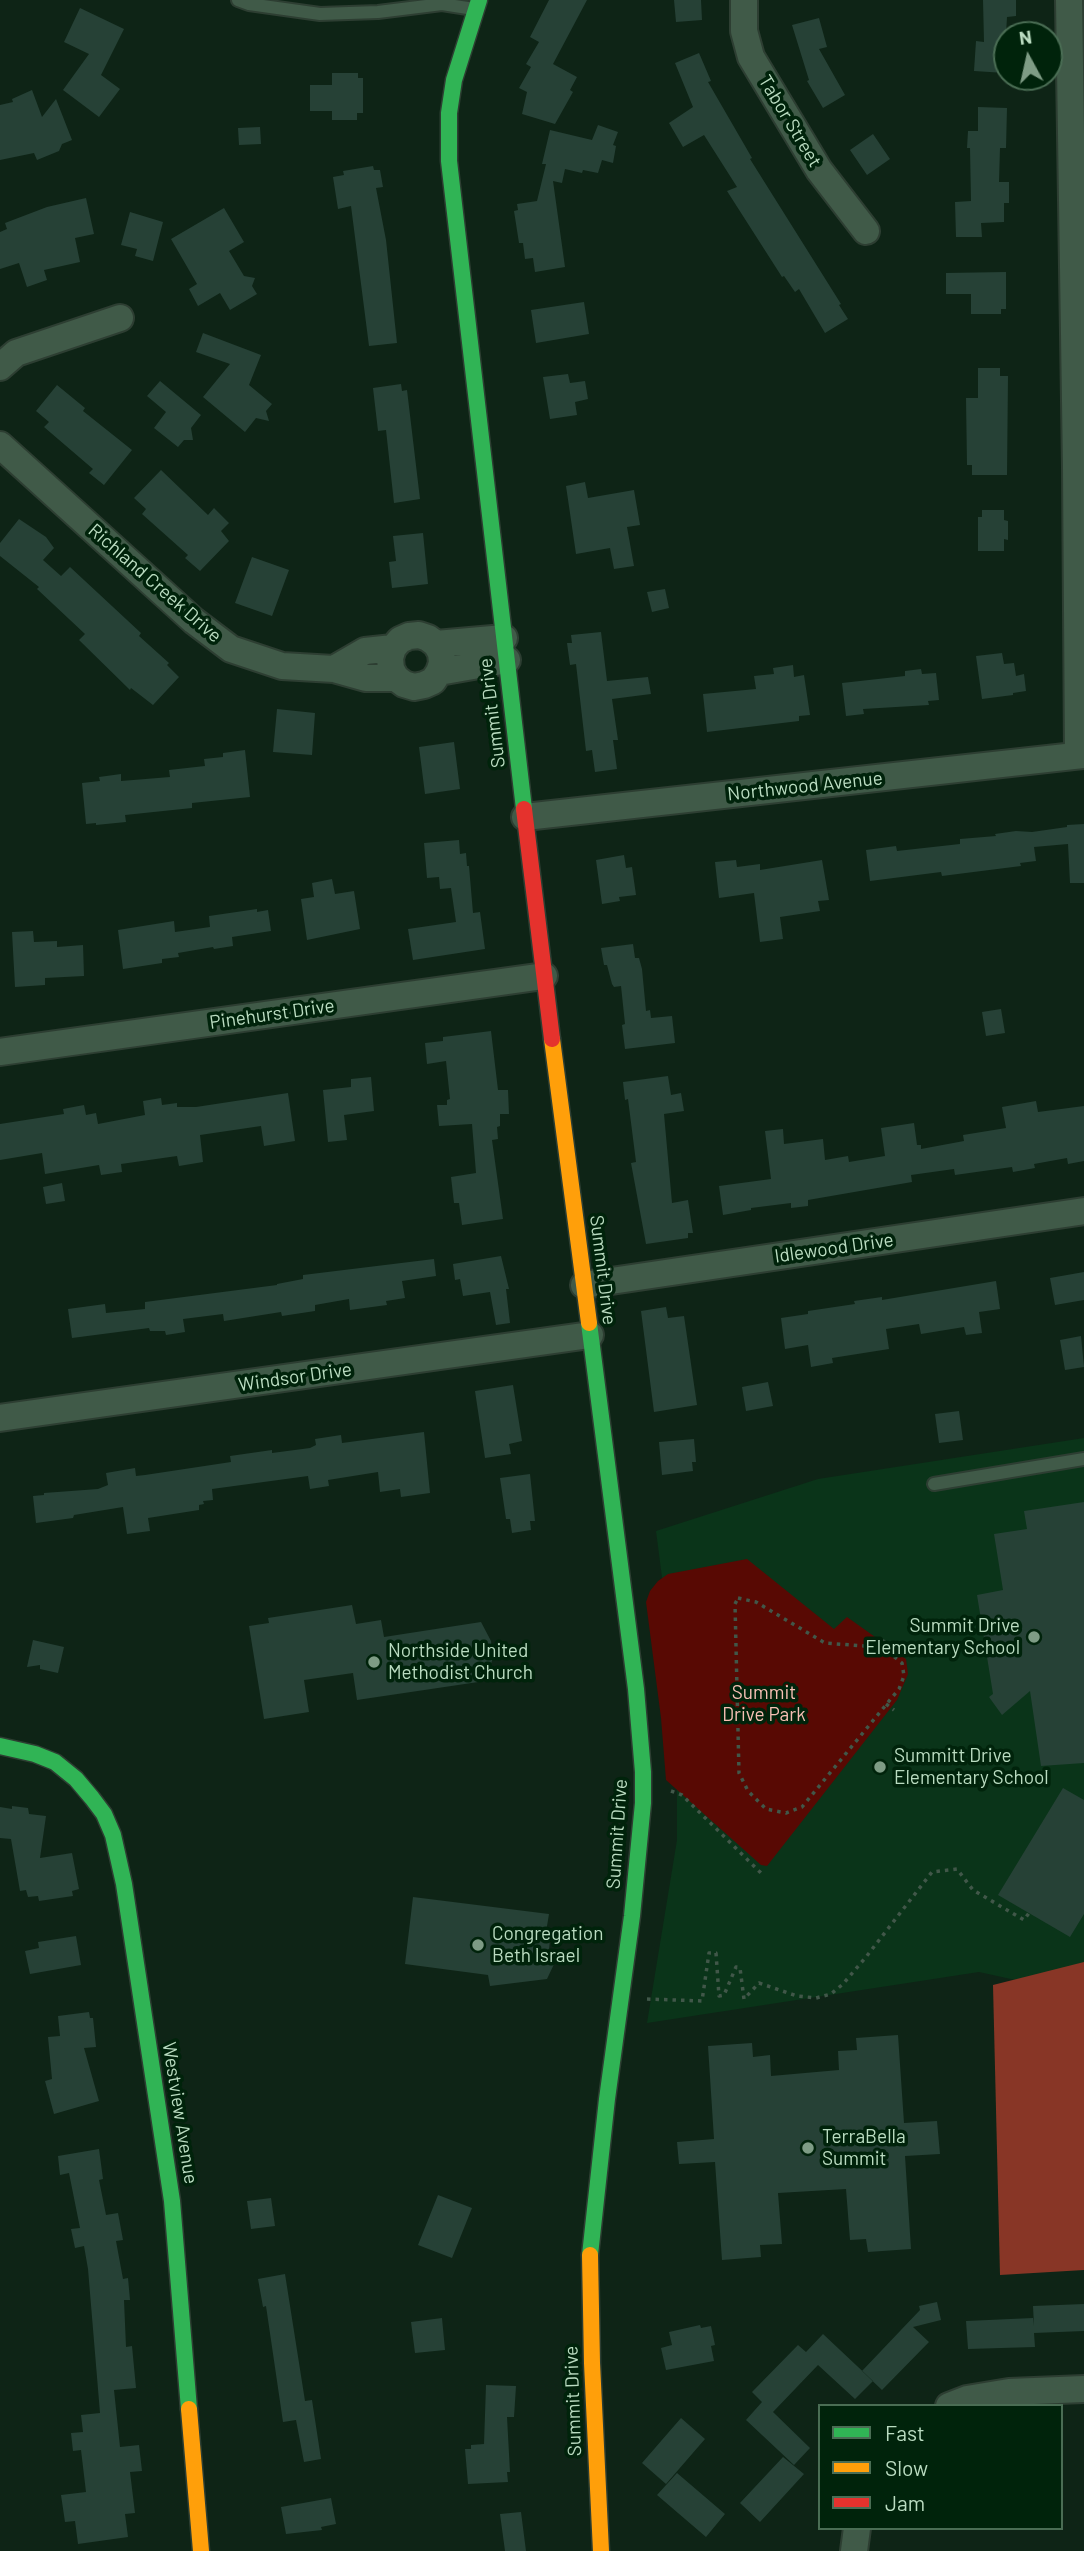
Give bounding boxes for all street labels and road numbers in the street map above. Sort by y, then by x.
street label: Tabor Street [754,71,826,171]
street label: Richland Creek Drive [84,519,226,647]
street label: Summit Drive [474,657,510,769]
street label: Northwood Avenue [726,767,884,805]
street label: Pinehurst Drive [208,994,336,1034]
street label: Summit Drive [585,1214,621,1326]
street label: Idlewood Drive [773,1228,895,1268]
street label: Windsor Drive [237,1358,353,1396]
street label: Summit Drive [602,1778,632,1890]
street label: Westview Avenue [158,2040,202,2186]
street label: Summit Drive [560,2345,586,2457]

